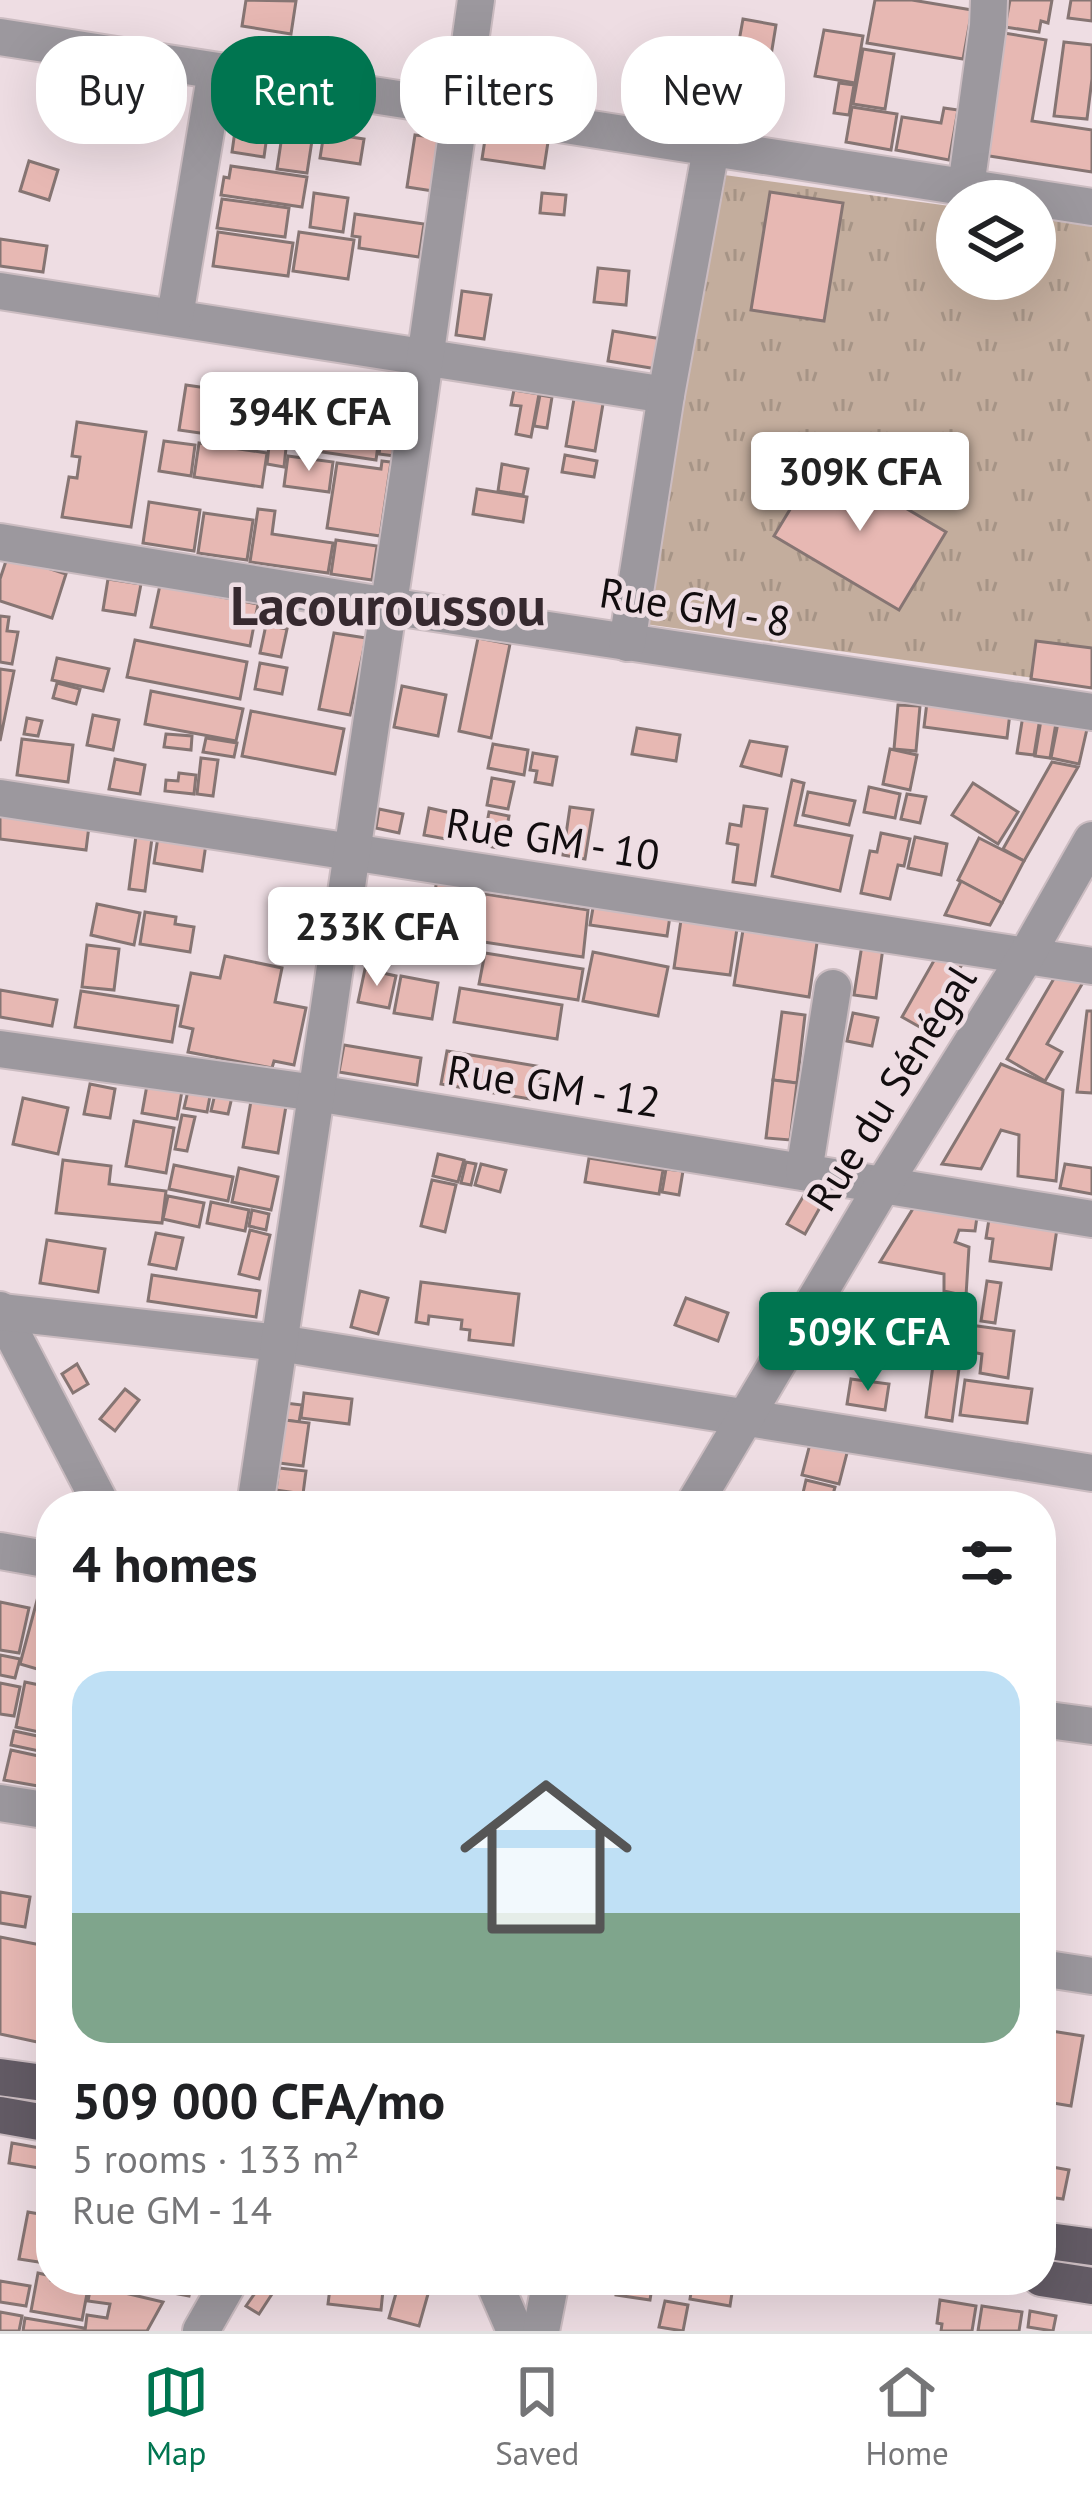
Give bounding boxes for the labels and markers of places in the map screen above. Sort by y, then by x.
pin: 394K CFA [185,372,433,474]
pin: 309K CFA [736,432,984,534]
pin: 233K CFA [253,887,501,989]
pin: 509K CFA [744,1292,992,1394]

